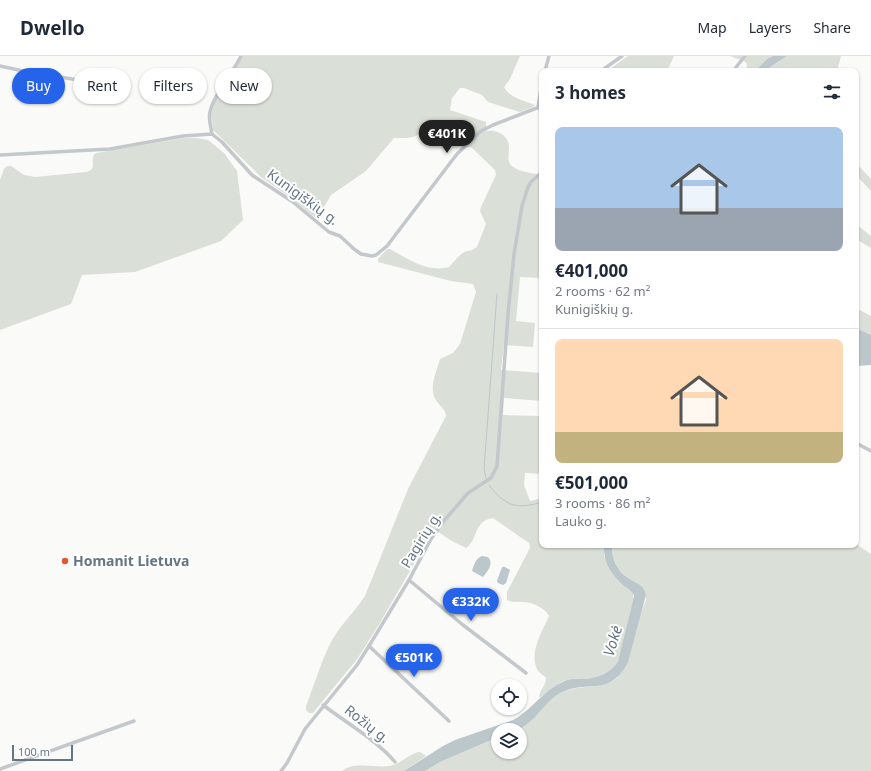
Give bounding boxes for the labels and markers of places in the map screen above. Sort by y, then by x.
pin: €401K [419,120,475,154]
place label: Homanit Lietuva [73,551,189,570]
marker: Homanit Lietuva [60,556,70,566]
pin: €332K [443,588,499,622]
pin: €501K [386,644,442,678]

